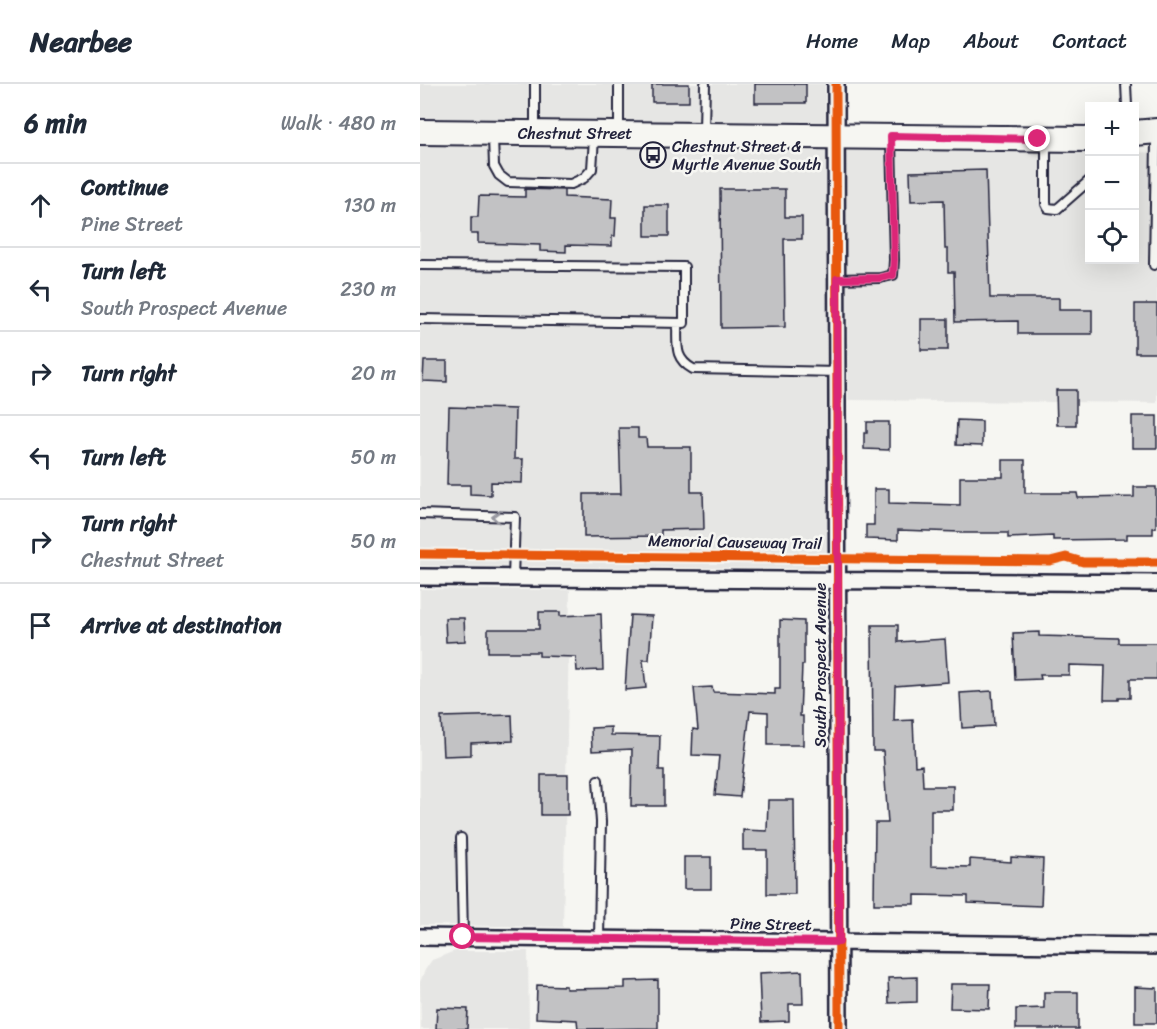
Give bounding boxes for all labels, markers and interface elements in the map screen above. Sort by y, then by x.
text: Nearbee [30,17,132,66]
text: Home [806,22,858,60]
text: Map [891,22,930,60]
text: About [963,22,1020,60]
text: Contact [1053,22,1127,60]
text: 6 min [24,100,87,146]
map controls [1085,102,1139,264]
button: + [1085,102,1139,156]
text: Walk · 480 m [281,106,396,141]
street label: Chestnut Street [518,119,632,148]
route end [1024,125,1050,151]
place label: Chestnut Street & Myrtle Avenue South [672,132,821,179]
bus stop icon: Chestnut Street & Myrtle Avenue South [638,140,668,170]
button: − [1085,156,1139,210]
text: Continue [81,168,169,207]
text: 130 m [343,188,396,223]
icon: ahead [24,189,57,222]
text: Pine Street [81,207,183,242]
button: locate [1085,210,1139,264]
text: Turn left [81,252,166,291]
text: 230 m [340,272,396,307]
icon: left [24,273,57,306]
text: South Prospect Avenue [81,291,287,326]
text: Turn right [81,354,176,393]
text: 20 m [351,356,396,391]
icon: right [24,357,57,390]
text: Turn left [81,438,166,477]
text: 50 m [351,440,396,475]
icon: left [24,441,57,474]
text: Turn right [81,504,176,543]
one-way arrow [492,510,501,523]
text: 50 m [351,524,396,559]
icon: right [24,525,57,558]
street label: Memorial Causeway Trail [648,526,823,558]
text: Chestnut Street [81,543,224,578]
street label: South Prospect Avenue [806,583,835,747]
text: Arrive at destination [81,606,282,645]
icon: arrive [24,609,57,642]
street label: Pine Street [730,909,812,939]
route start [449,923,475,949]

